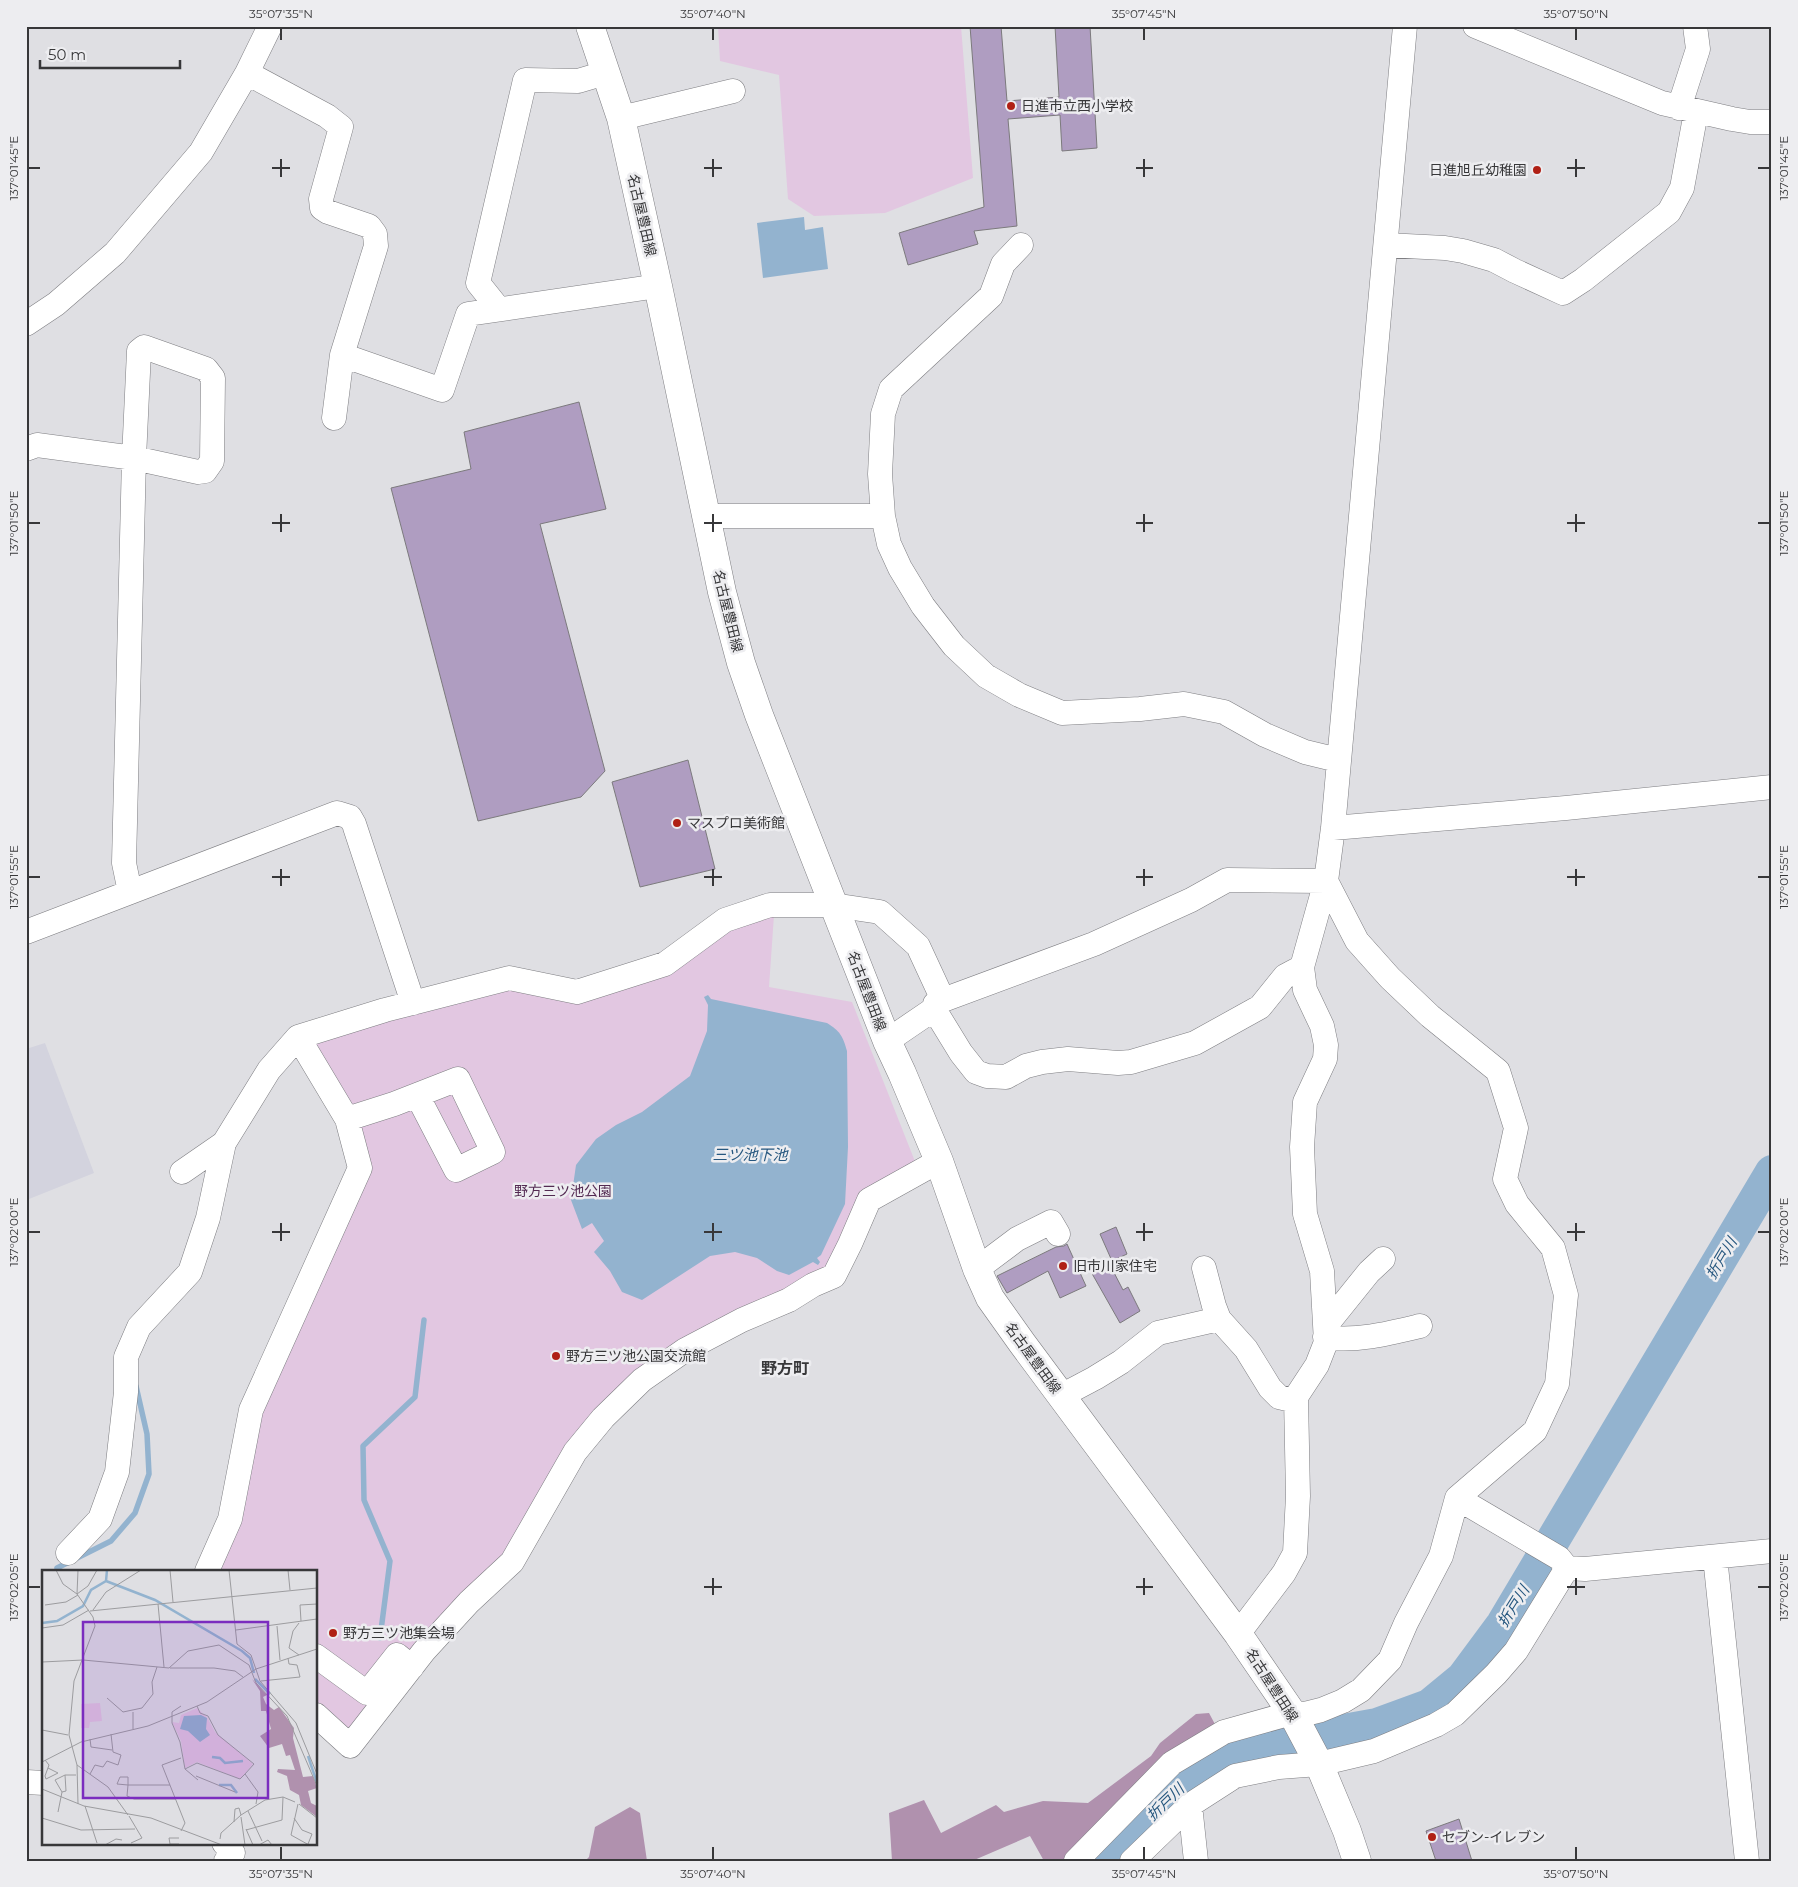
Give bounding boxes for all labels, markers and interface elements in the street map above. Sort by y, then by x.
text: 35°07'35"N [249,6,313,21]
text: 35°07'40"N [680,6,746,21]
text: 35°07'45"N [1112,6,1176,21]
text: 35°07'50"N [1543,6,1609,21]
scale bar [40,38,180,70]
text: 50 m [48,45,86,64]
place label: 日進市立西小学校 [1021,97,1133,115]
marker: 日進市立西小学校 [1005,100,1017,112]
text: 137°01'45"E [6,136,21,200]
text: 137°01'45"E [1776,136,1791,200]
place label: 日進旭丘幼稚園 [1429,161,1527,179]
marker: 日進旭丘幼稚園 [1531,164,1543,176]
street label: 名古屋豊田線 [624,172,660,258]
text: 137°01'50"E [6,490,21,556]
text: 137°01'50"E [1776,490,1791,556]
street label: 名古屋豊田線 [709,568,747,654]
place label: マスプロ美術館 [687,814,785,832]
marker: マスプロ美術館 [671,817,683,829]
text: 137°01'55"E [6,845,21,909]
text: 137°01'55"E [1776,845,1791,909]
street label: 名古屋豊田線 [844,949,890,1033]
water label: 三ツ池下池 [712,1145,789,1164]
park label: 野方三ツ池公園 [514,1182,612,1200]
text: 137°02'00"E [6,1198,21,1266]
text: 137°02'00"E [1776,1198,1791,1266]
water label: 折戸川 [1701,1232,1742,1282]
place label: 旧市川家住宅 [1073,1257,1157,1275]
marker: 旧市川家住宅 [1057,1260,1069,1272]
street label: 名古屋豊田線 [1001,1319,1065,1397]
place label: 野方三ツ池公園交流館 [566,1347,706,1365]
marker: 野方三ツ池公園交流館 [550,1350,562,1362]
district label: 野方町 [761,1359,809,1378]
text: 137°02'05"E [6,1553,21,1621]
text: 137°02'05"E [1776,1553,1791,1621]
inset map [42,1570,318,1844]
water label: 折戸川 [1493,1580,1534,1630]
place label: 野方三ツ池集会場 [343,1624,455,1642]
marker: 野方三ツ池集会場 [327,1627,339,1639]
street label: 名古屋豊田線 [1242,1645,1302,1725]
water label: 折戸川 [1142,1778,1189,1824]
place label: セブン-イレブン [1442,1828,1545,1846]
marker: セブン-イレブン [1426,1831,1438,1843]
text: 35°07'35"N [249,1866,313,1881]
text: 35°07'40"N [680,1866,746,1881]
text: 35°07'45"N [1112,1866,1176,1881]
text: 35°07'50"N [1543,1866,1609,1881]

